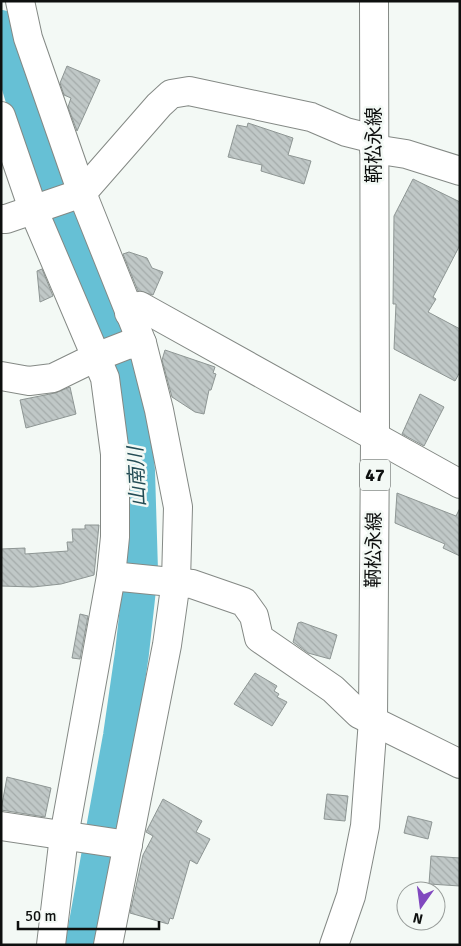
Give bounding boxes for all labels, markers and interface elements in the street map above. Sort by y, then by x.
street label: 鞆松永線 [362,107,386,183]
water label: 山南川 [123,444,151,508]
road number: 47 [360,460,390,490]
street label: 鞆松永線 [361,512,387,588]
north arrow [396,881,446,931]
scale bar [18,898,159,930]
text: 50 m [25,907,56,925]
text: N [411,909,425,928]

